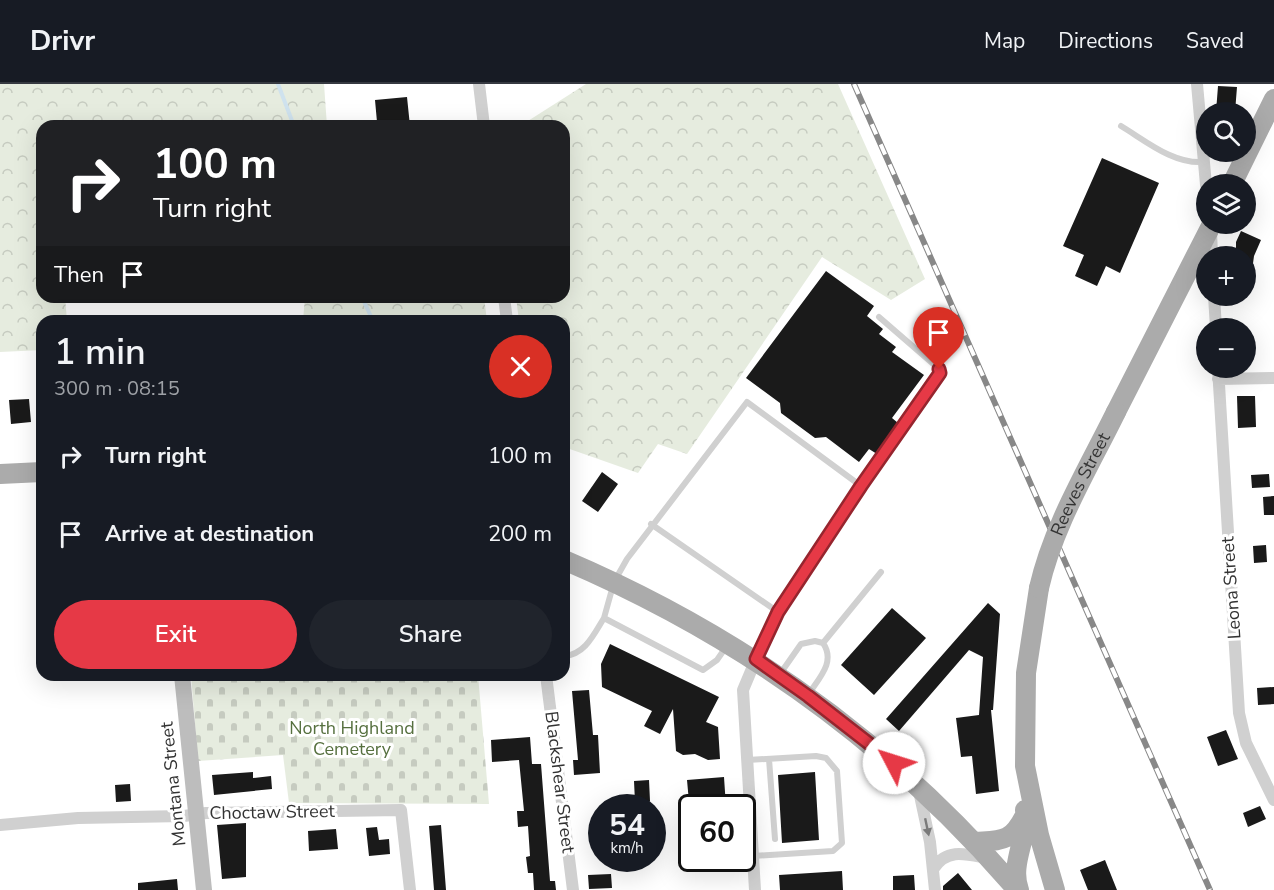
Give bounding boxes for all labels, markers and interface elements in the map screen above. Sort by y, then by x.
text: Drivr [30,22,95,60]
text: Map [984,27,1025,55]
text: Directions [1058,27,1153,55]
text: Saved [1186,27,1244,55]
map controls [1196,102,1256,378]
button: search [1196,102,1256,162]
text: 100 m [153,136,277,193]
icon: right [54,144,132,222]
button: layers [1196,174,1256,234]
text: Turn right [153,190,271,227]
button: + [1196,246,1256,306]
icon: arrive [116,258,149,291]
text: Then [54,260,104,290]
pin [913,307,964,369]
icon: arrive [922,316,955,349]
button: − [1196,318,1256,378]
text: 1 min [54,328,146,377]
button: close [489,335,552,398]
text: 300 m · 08:15 [54,375,180,402]
street label: Reeves Street [1045,428,1116,539]
icon: right [54,440,87,473]
text: Turn right [105,441,206,471]
text: 100 m [488,441,552,471]
icon: arrive [54,518,87,551]
text: Arrive at destination [105,519,314,549]
text: 200 m [488,519,552,549]
street label: Leona Street [1215,535,1247,640]
button: Exit [54,600,297,669]
button: Share [309,600,552,669]
street label: Blackshear Street [539,710,581,855]
park label: North Highland Cemetery [289,716,415,761]
street label: Montana Street [154,720,191,847]
position arrow [862,731,926,795]
speed limit sign: 60 [678,794,756,872]
street label: Choctaw Street [209,799,336,825]
text: 54 [609,805,645,846]
one-way arrow [923,818,932,837]
text: km/h [610,838,644,858]

